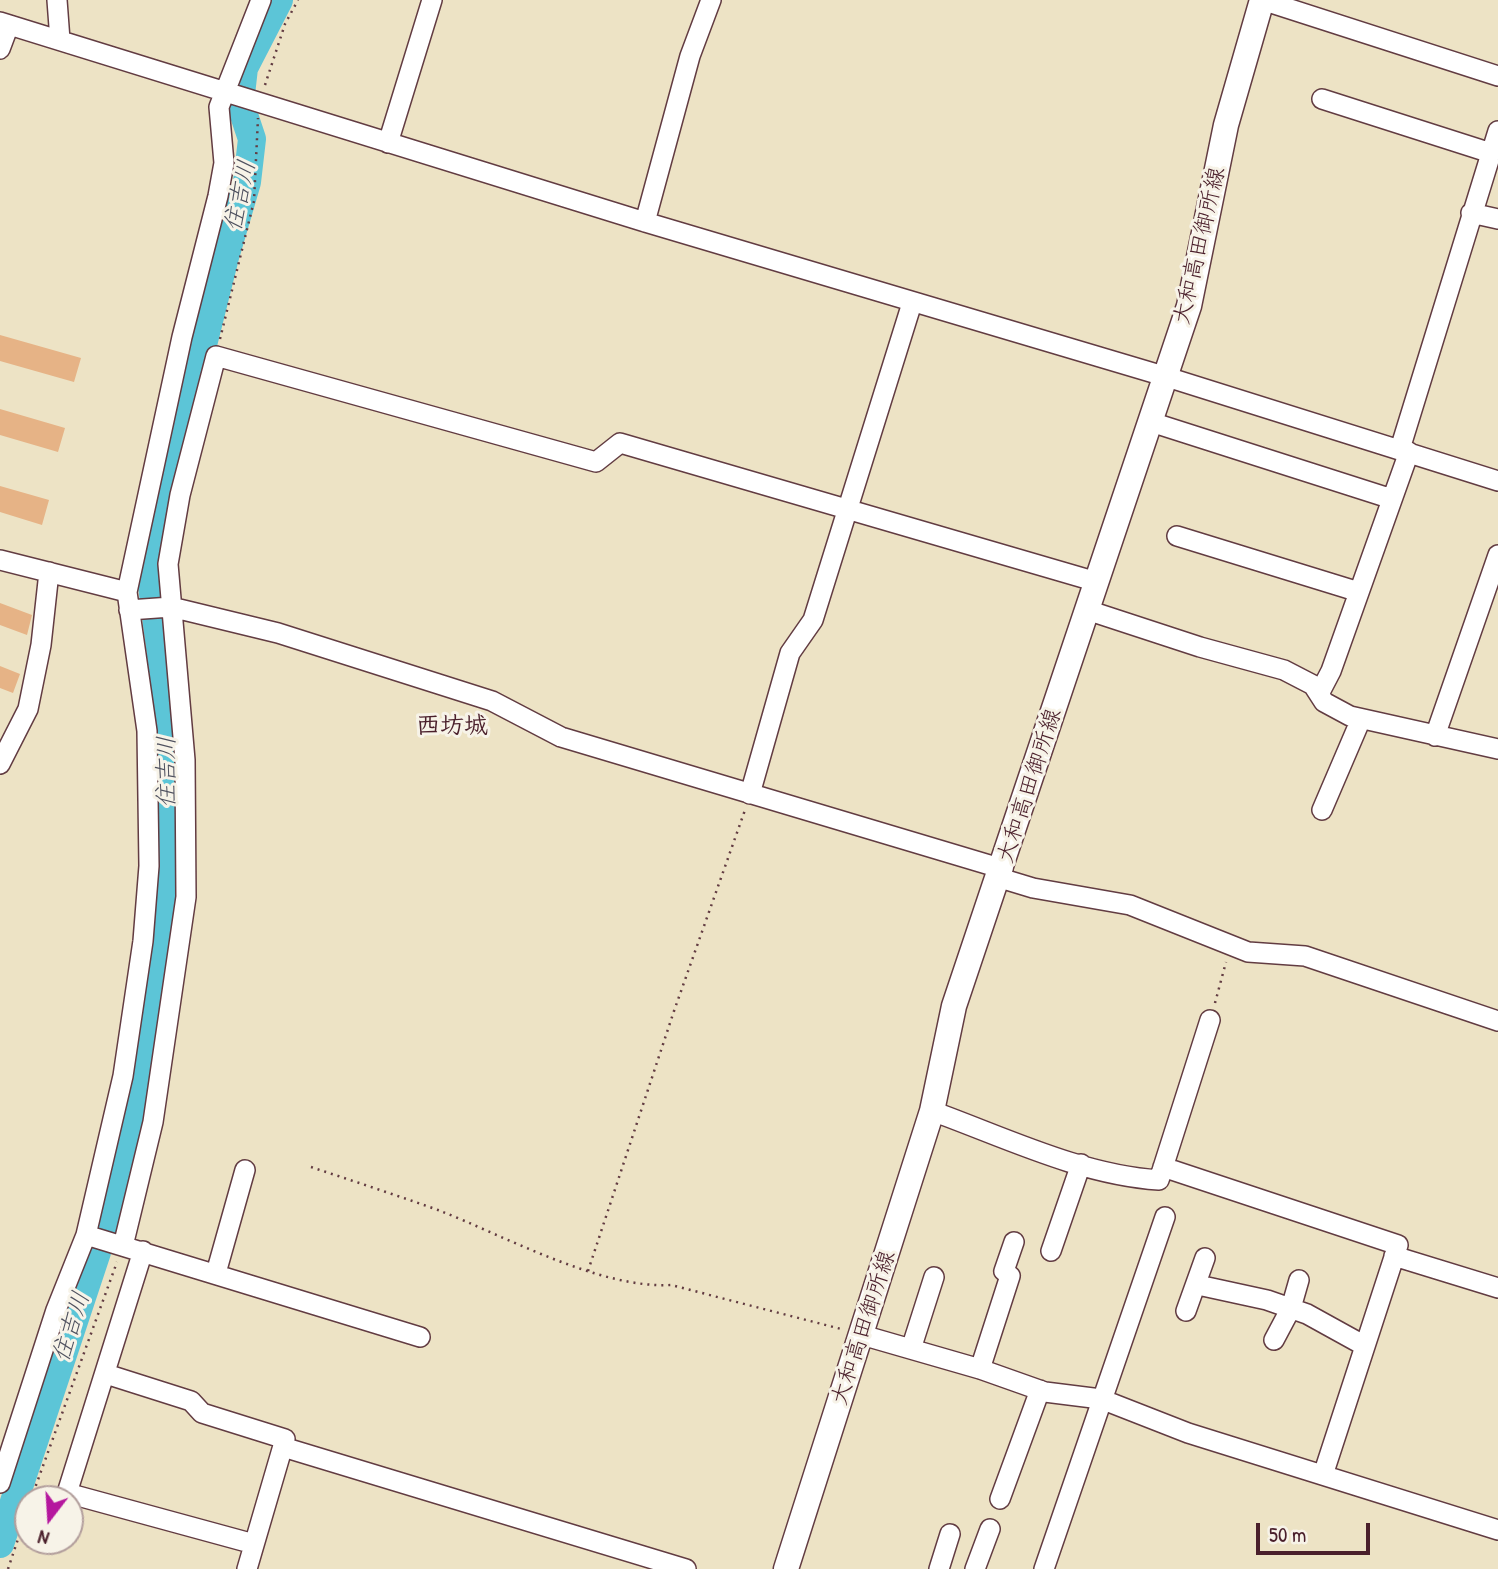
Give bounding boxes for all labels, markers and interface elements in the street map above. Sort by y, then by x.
water label: 住吉川 [219,158,263,234]
street label: 大和高田御所線 [1168,164,1232,328]
street label: 大和高田御所線 [992,705,1068,867]
district label: 西坊城 [416,713,488,741]
water label: 住吉川 [154,736,182,808]
street label: 大和高田御所線 [826,1247,902,1409]
water label: 住吉川 [47,1288,97,1366]
north arrow [14,1485,84,1555]
scale bar [1260,1510,1374,1554]
text: 50 m [1269,1520,1306,1549]
text: N [35,1524,52,1552]

